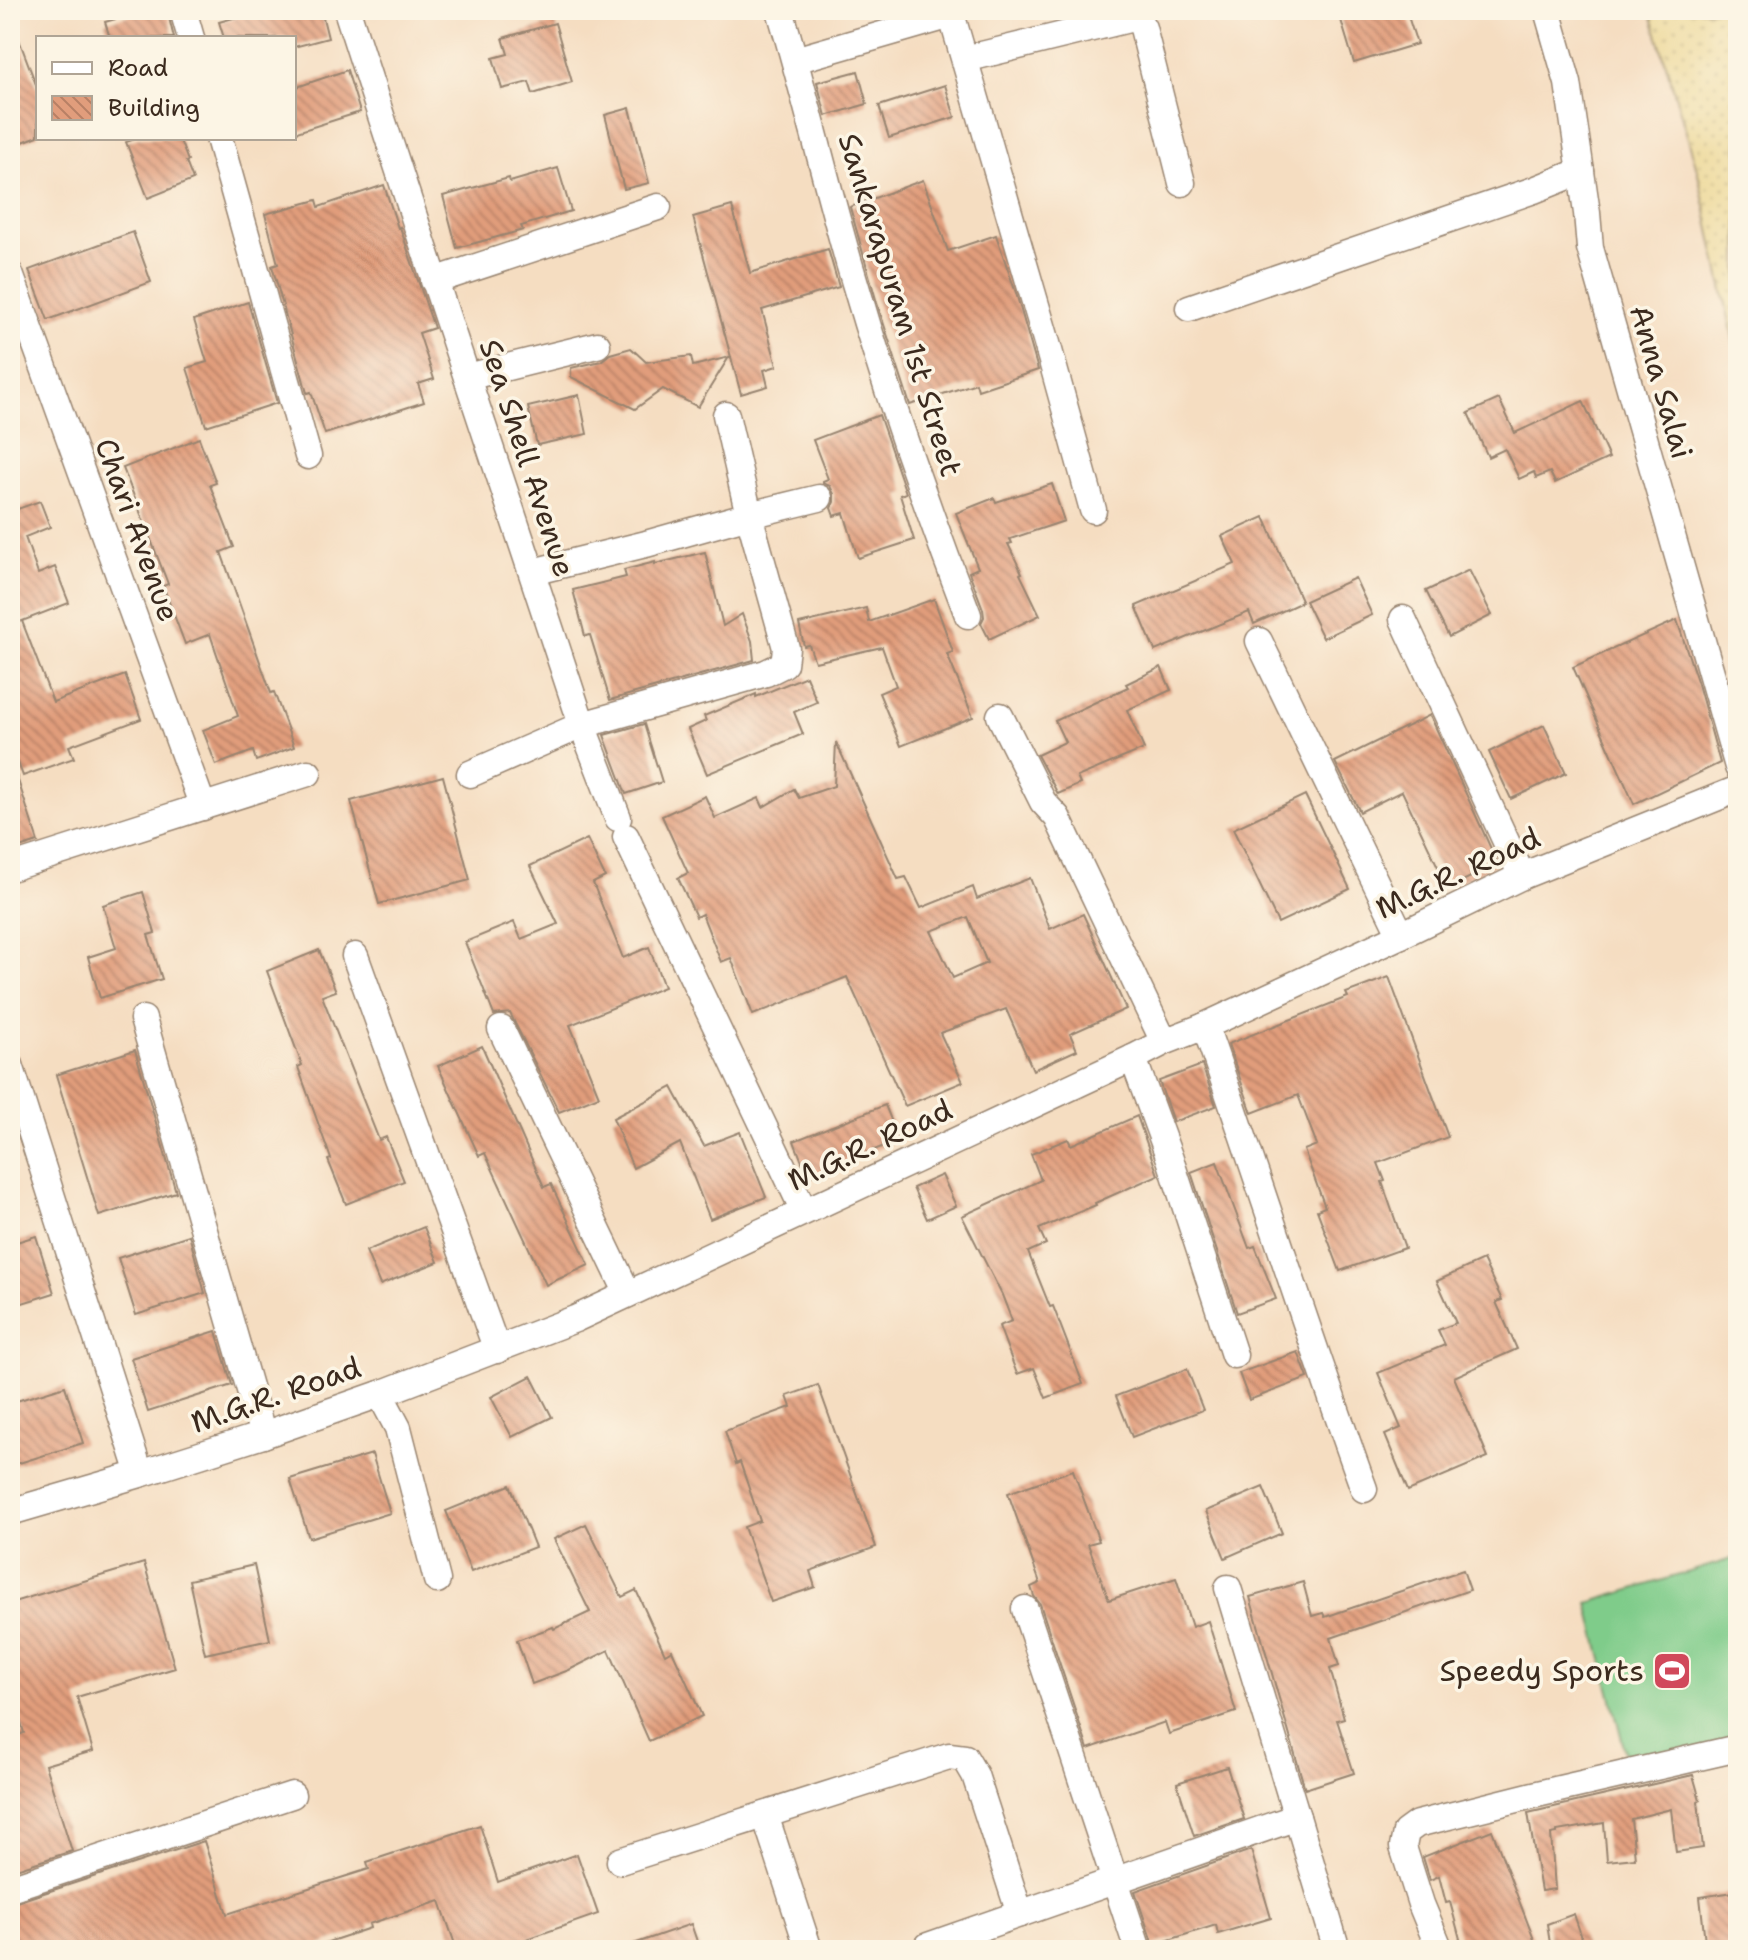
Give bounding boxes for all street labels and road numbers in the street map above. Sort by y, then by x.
street label: Sankarapuram 1st Street [829,128,972,481]
street label: Anna Salai [1620,300,1703,463]
street label: Sea Shell Avenue [470,334,585,582]
street label: Chari Avenue [85,432,190,627]
street label: M.G.R. Road [1369,817,1547,929]
street label: M.G.R. Road [781,1089,959,1201]
street label: M.G.R. Road [185,1346,366,1443]

